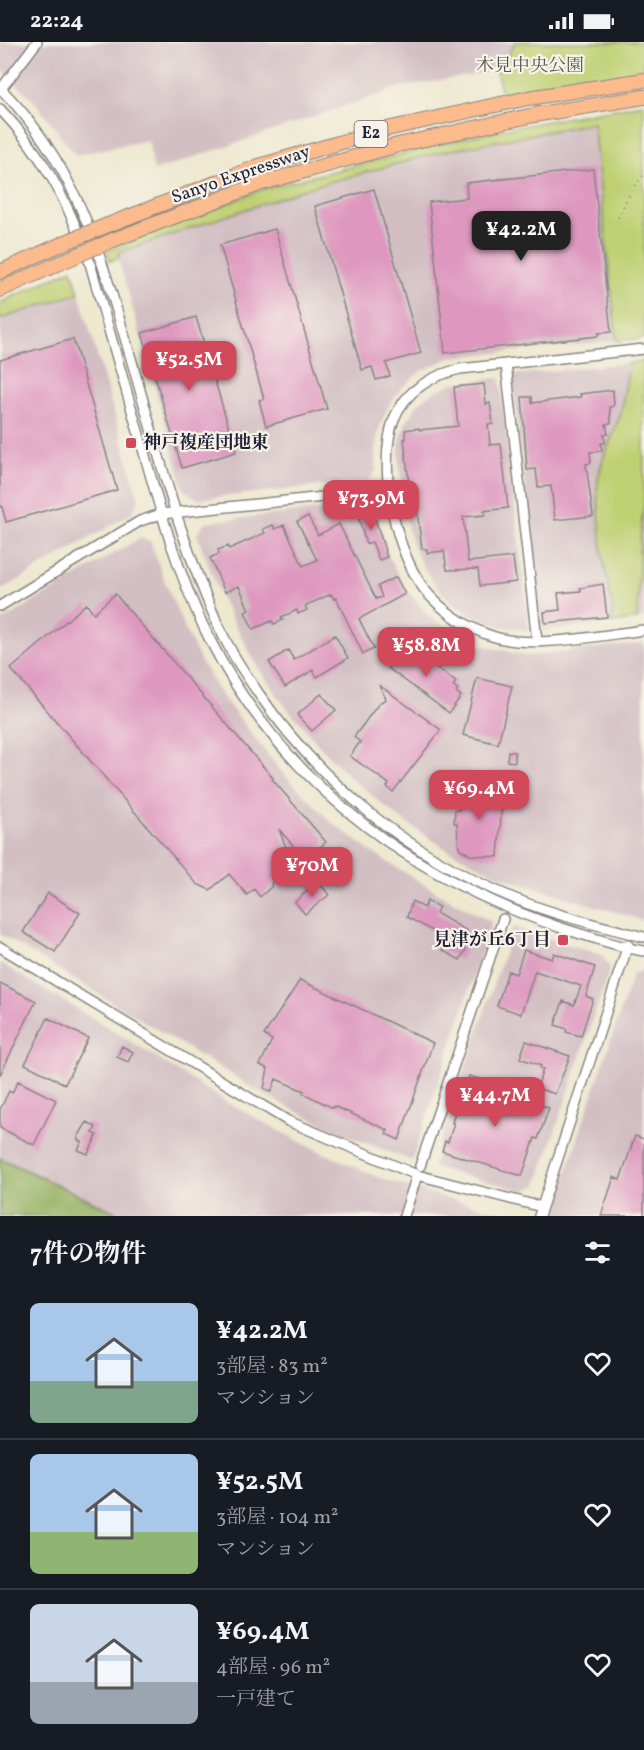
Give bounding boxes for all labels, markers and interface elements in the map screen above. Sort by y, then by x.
text: 22:24 [30,6,84,37]
park label: 木見中央公園 [476,54,584,79]
road number: E2 [354,121,388,147]
street label: Sanyo Expressway [168,139,314,210]
pin: ¥42.2M [472,211,570,262]
text: ¥42.2M [486,216,556,244]
pin: ¥52.5M [140,341,238,392]
text: ¥52.5M [155,346,223,374]
place label: 神戸複産団地東 [143,431,269,456]
marker: 神戸複産団地東 [124,436,138,450]
pin: ¥73.9M [322,480,420,531]
text: ¥73.9M [337,485,405,513]
pin: ¥58.8M [377,627,475,678]
text: ¥58.8M [392,632,460,660]
pin: ¥69.4M [430,770,528,821]
text: ¥69.4M [443,775,515,803]
pin: ¥70M [276,847,348,898]
text: ¥70M [285,852,339,880]
place label: 見津が丘6丁目 [433,928,551,953]
marker: 見津が丘6丁目 [556,933,570,947]
pin: ¥44.7M [446,1077,544,1128]
text: ¥44.7M [460,1082,530,1110]
icon: filters [581,1236,614,1269]
text: 7件の物件 [30,1237,146,1273]
text: ¥42.2M [216,1313,308,1349]
icon: home [78,1327,150,1399]
icon: heart [581,1347,614,1380]
text: 3部屋 · 83 m² [216,1353,328,1381]
text: マンション [216,1385,315,1413]
text: ¥52.5M [216,1464,303,1500]
icon: home [78,1478,150,1550]
icon: heart [581,1498,614,1531]
text: 3部屋 · 104 m² [216,1504,339,1532]
text: マンション [216,1536,315,1564]
text: ¥69.4M [216,1614,309,1650]
icon: home [78,1628,150,1700]
icon: heart [581,1648,614,1681]
text: 4部屋 · 96 m² [216,1654,330,1682]
text: 一戸建て [216,1686,296,1714]

